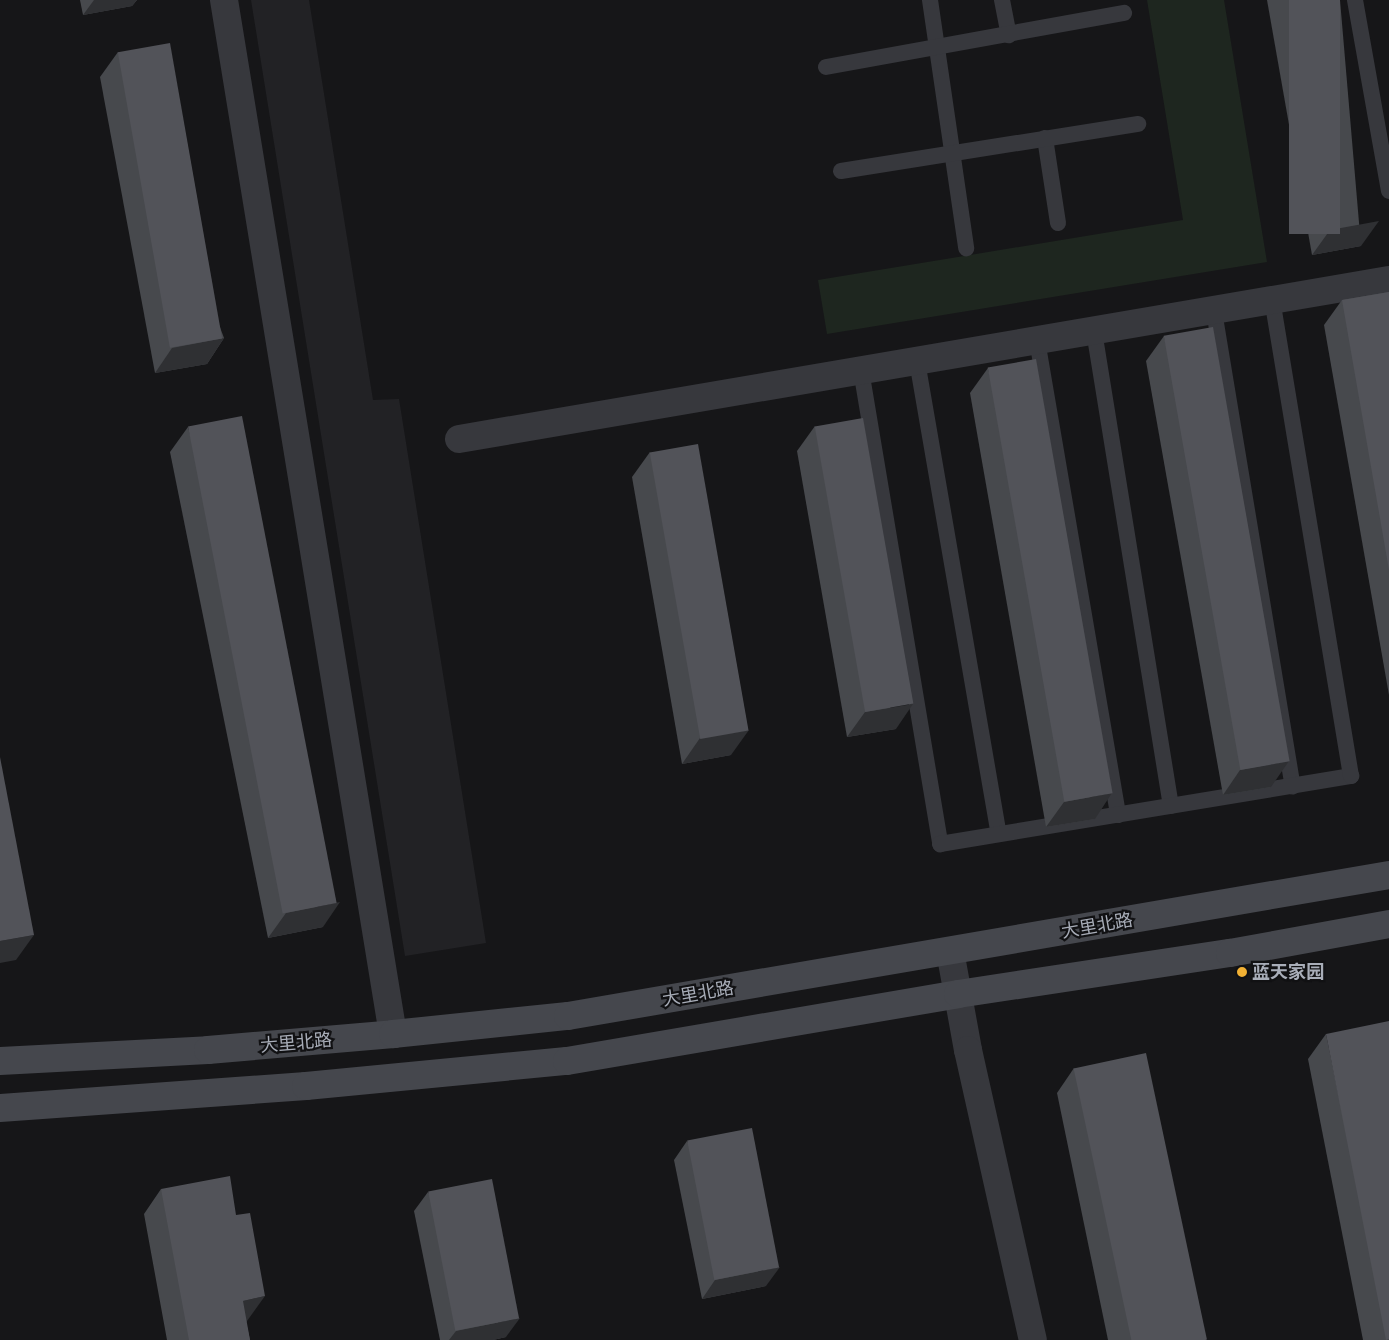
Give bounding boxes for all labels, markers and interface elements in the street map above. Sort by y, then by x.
street label: 大里北路 [1060,909,1134,943]
place label: 蓝天家园 [1252,961,1324,983]
marker: 蓝天家园 [1236,966,1248,978]
street label: 大里北路 [661,977,735,1011]
street label: 大里北路 [259,1029,333,1057]

